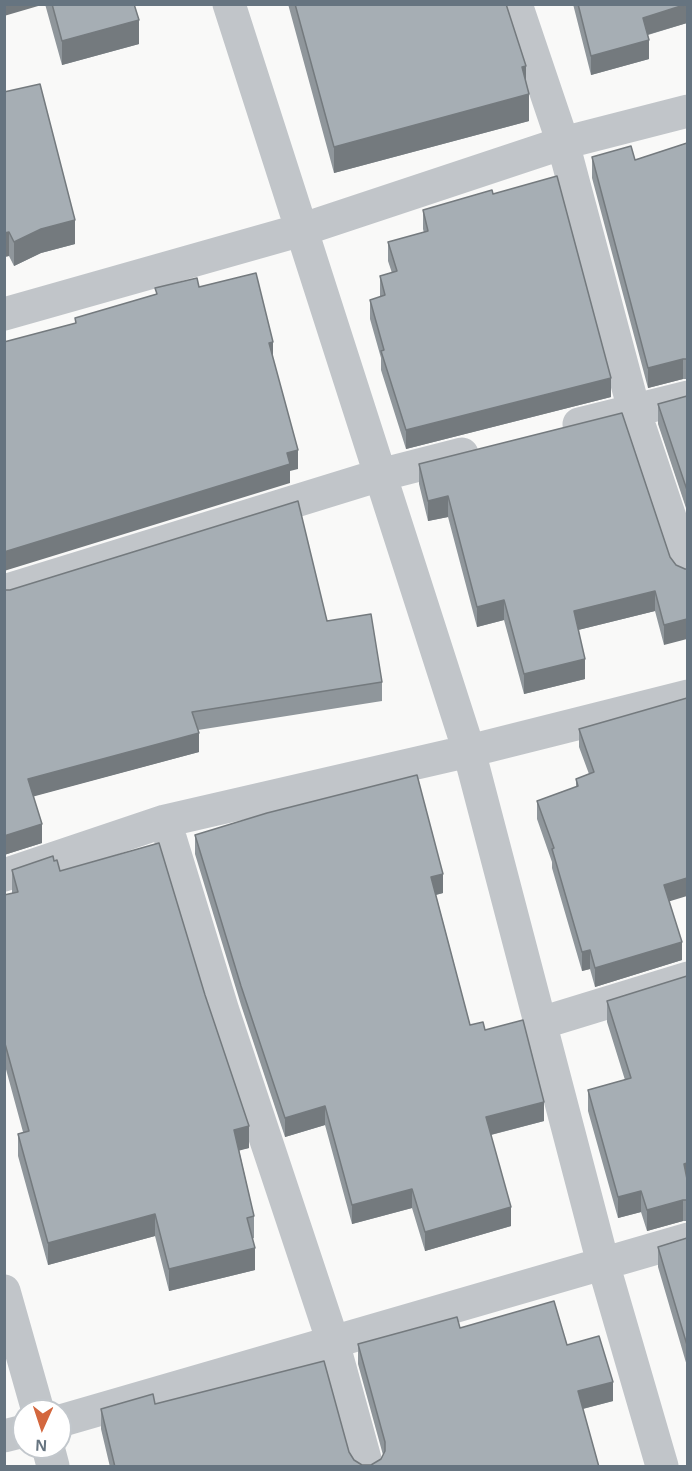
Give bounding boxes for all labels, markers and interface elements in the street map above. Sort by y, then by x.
north arrow [12,1399,72,1459]
text: N [35,1437,47,1454]

